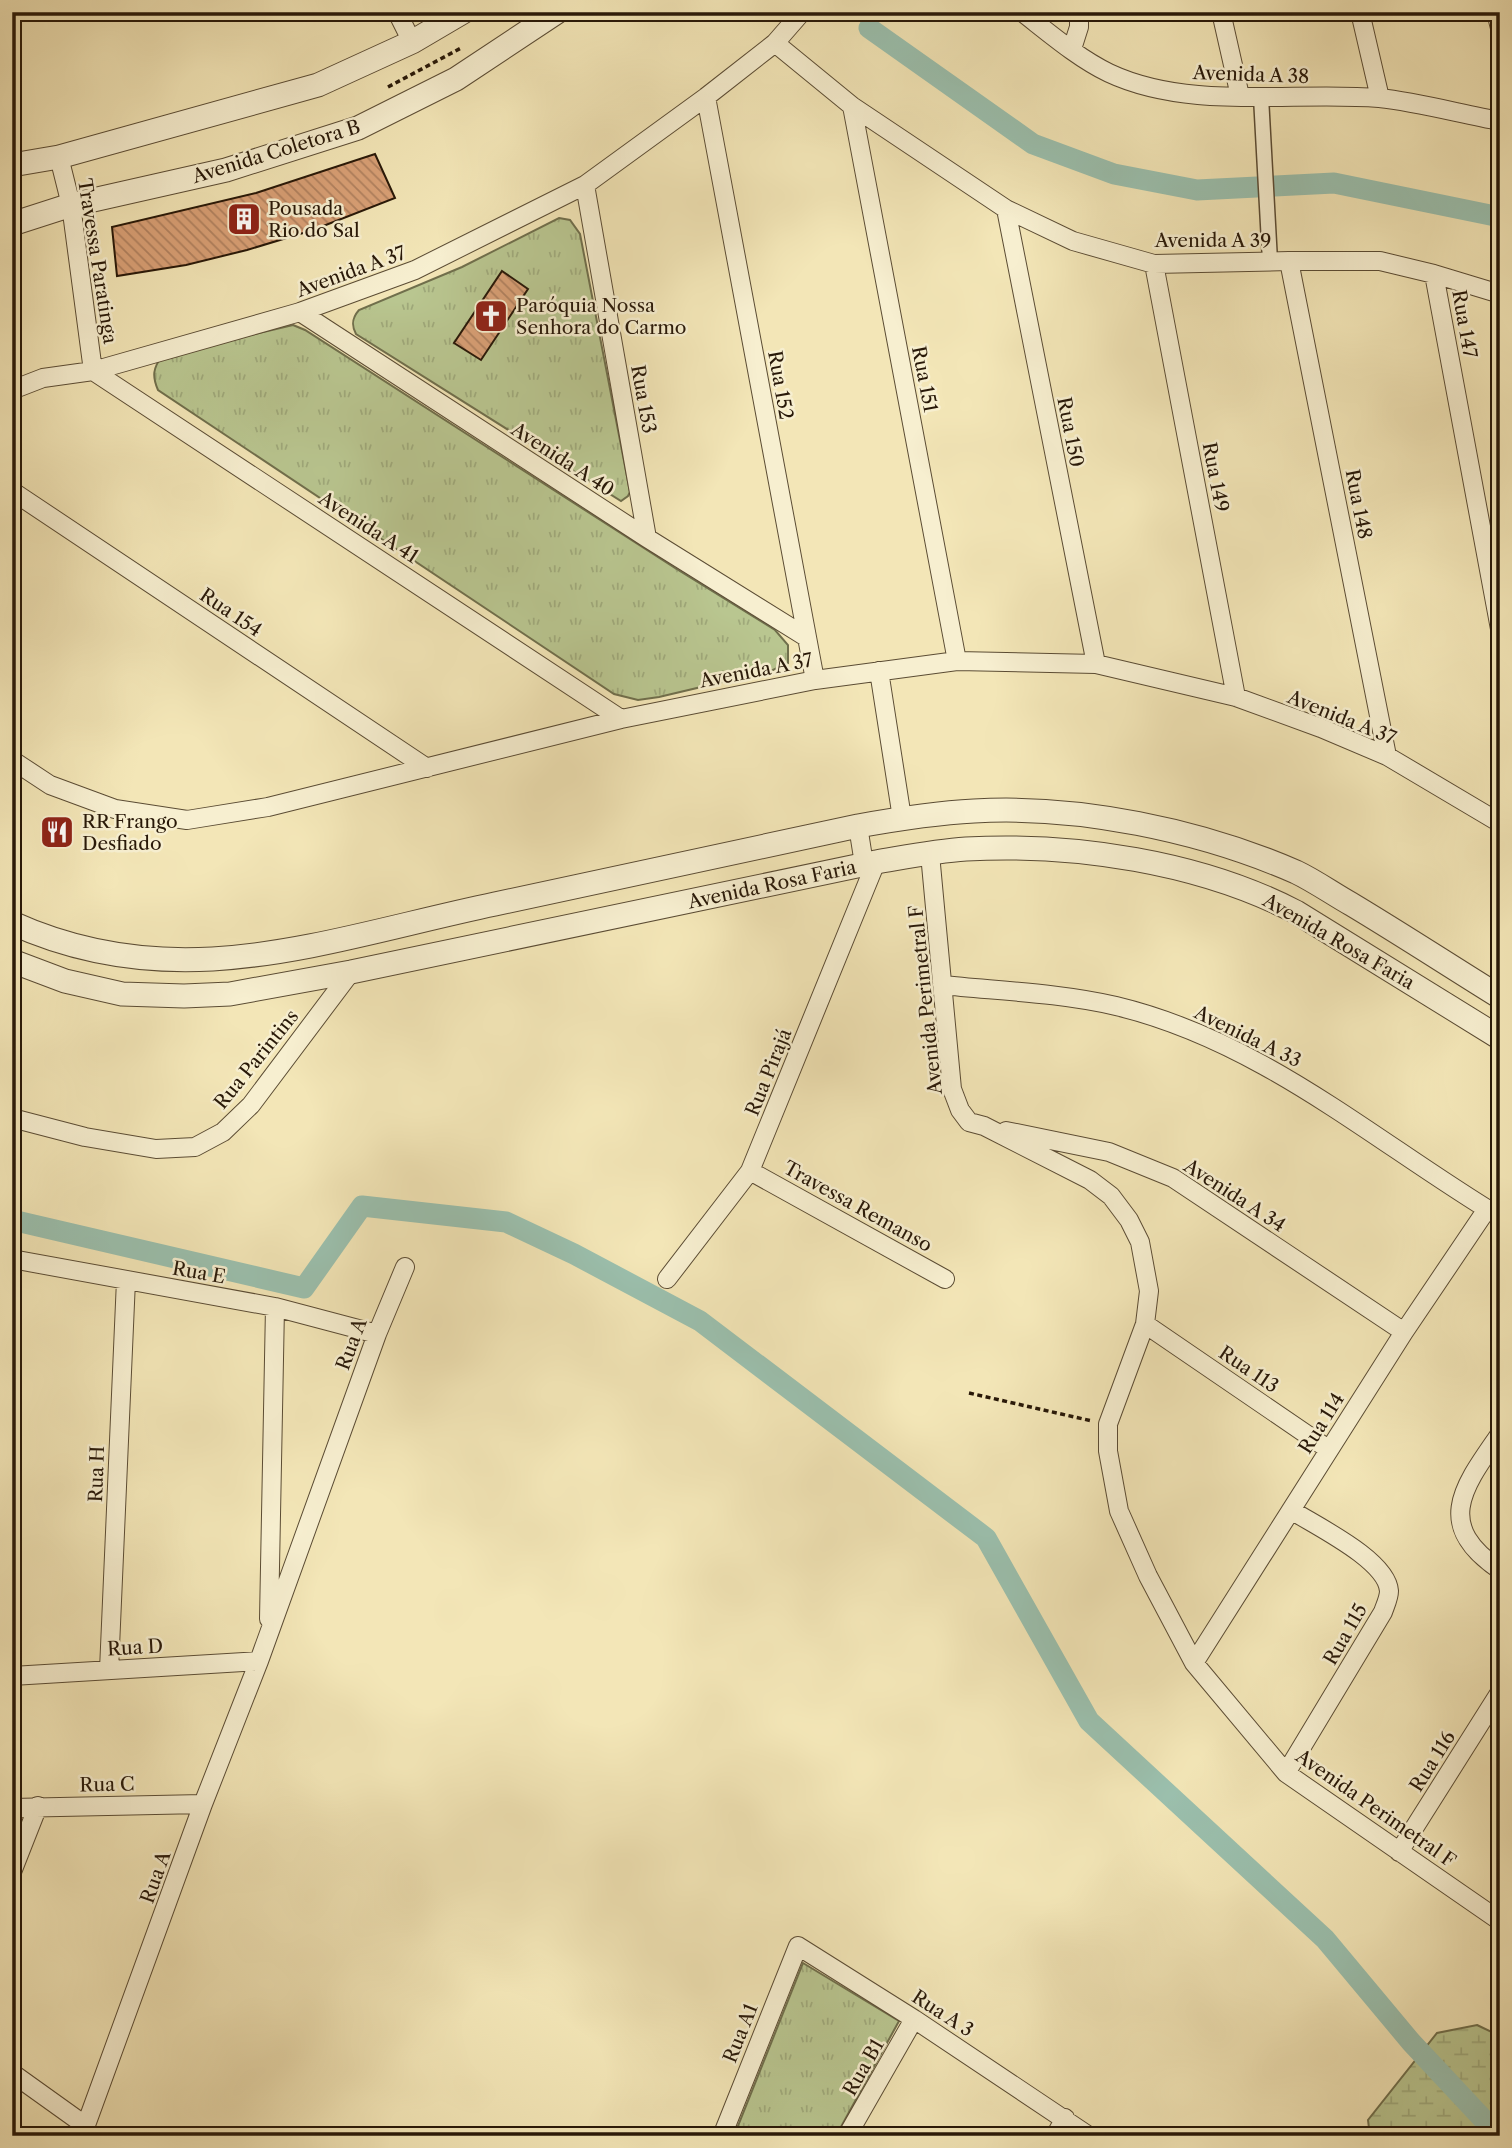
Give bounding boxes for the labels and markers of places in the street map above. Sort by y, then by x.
place label: Pousada Rio do Sal [268,197,360,242]
building icon: Pousada Rio do Sal [225,200,263,238]
place label: Paróquia Nossa Senhora do Carmo [516,294,687,339]
church icon: Paróquia Nossa Senhora do Carmo [472,297,510,335]
place label: RR Frango Desfiado [82,810,178,855]
restaurant icon: RR Frango Desfiado [38,813,76,851]

